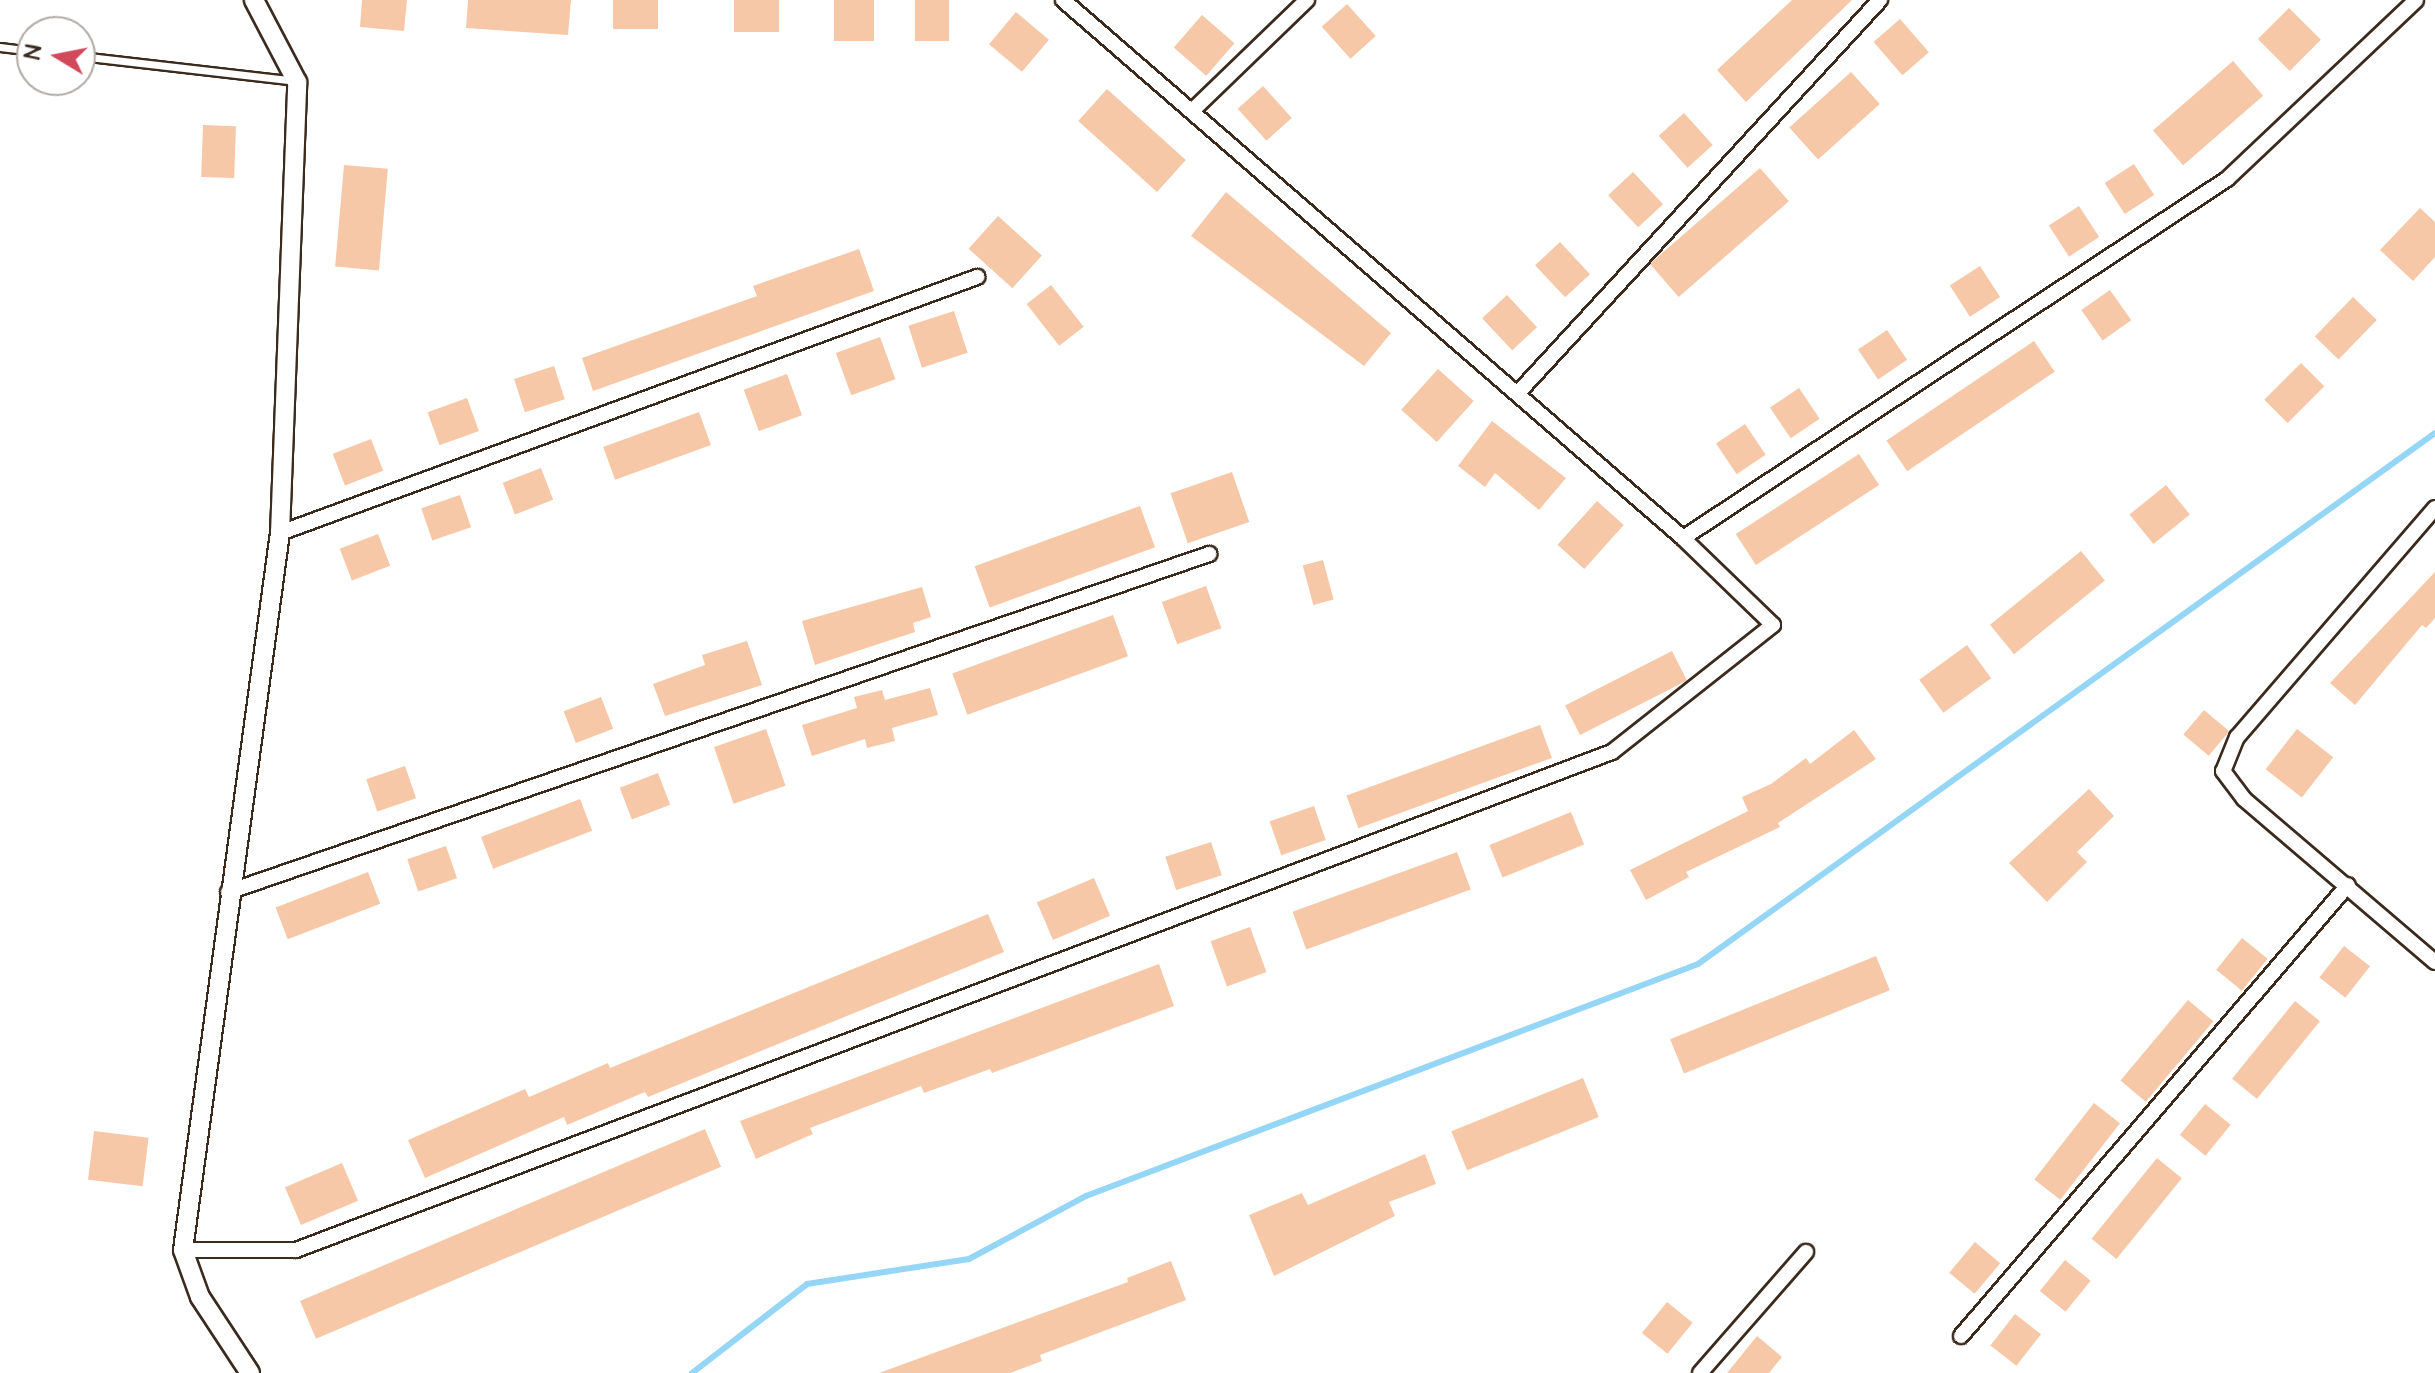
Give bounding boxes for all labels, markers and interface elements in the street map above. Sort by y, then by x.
north arrow [16,16,96,96]
text: N [17,43,50,62]

